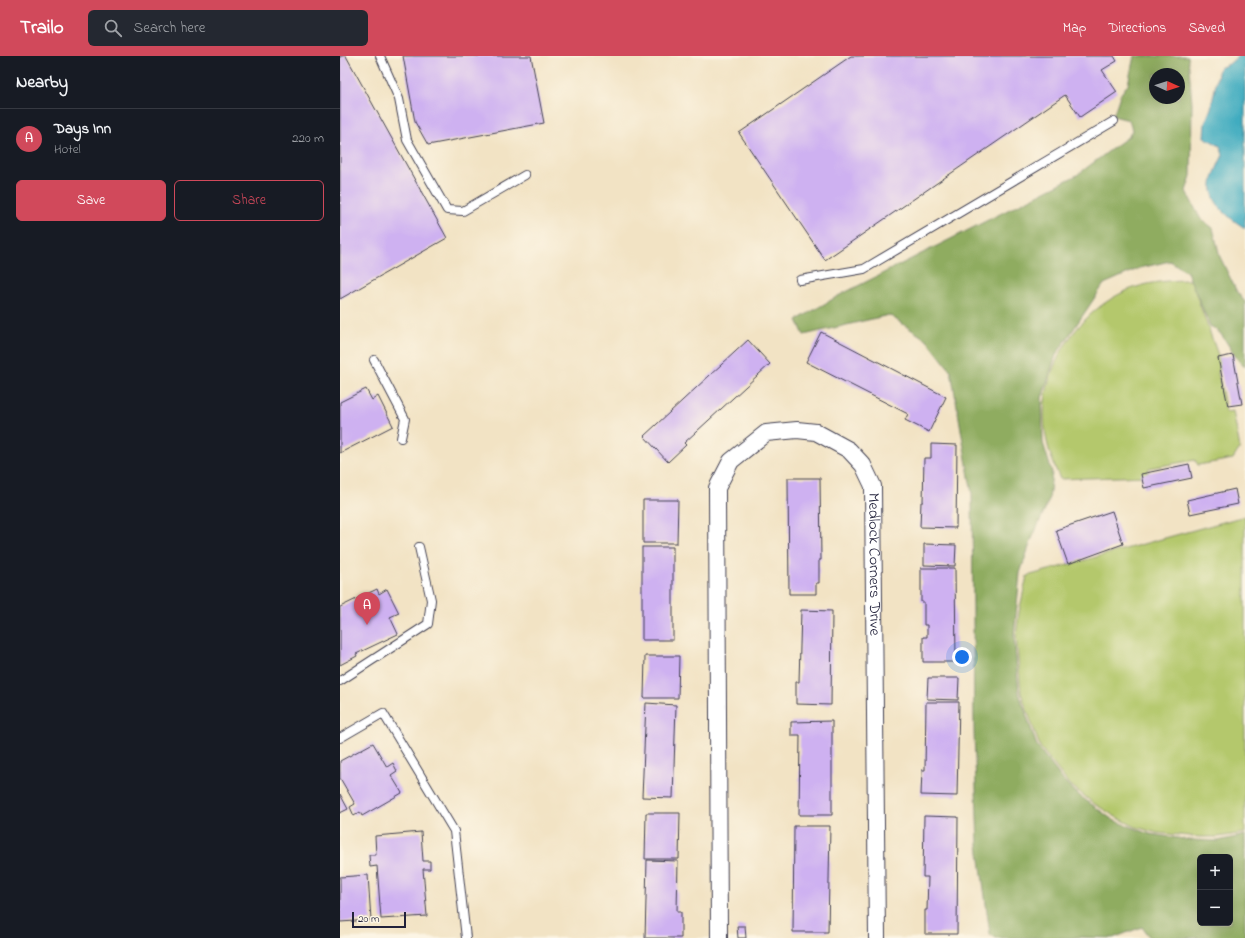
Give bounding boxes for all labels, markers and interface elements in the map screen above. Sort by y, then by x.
search box [88,10,368,46]
text: Trailo [20,15,64,42]
icon: search [102,17,124,39]
text: Search here [134,17,205,39]
text: Map [1063,18,1086,39]
text: Directions [1108,18,1166,39]
text: Saved [1188,18,1225,39]
north arrow [1149,68,1185,104]
text: Nearby [16,70,68,95]
text: Days Inn [54,118,111,140]
text: A [25,129,33,148]
text: 220 m [292,129,324,148]
text: Hotel [54,140,81,159]
button: Save [16,180,166,221]
button: Share [174,180,324,221]
street label: Medlock Corners Drive [861,493,886,636]
pin: A [354,592,380,625]
your location [952,647,972,667]
map controls [1197,854,1233,926]
button: + [1197,854,1233,890]
button: − [1197,890,1233,926]
scale bar [352,910,406,929]
text: 20 m [358,911,380,927]

